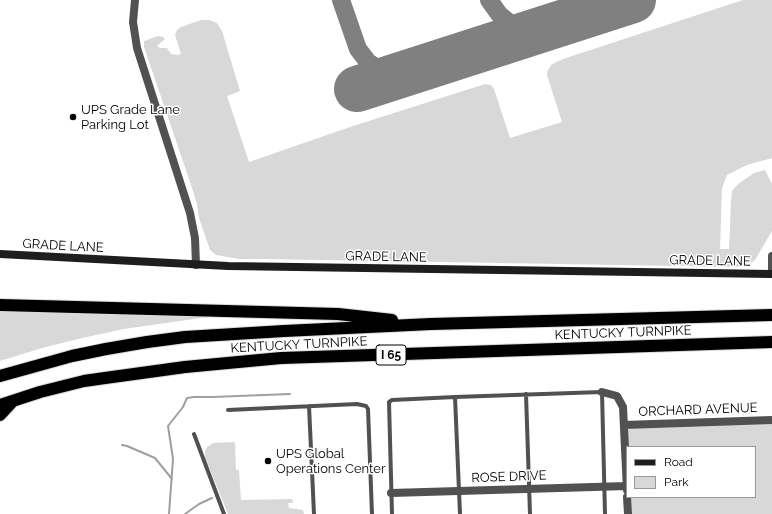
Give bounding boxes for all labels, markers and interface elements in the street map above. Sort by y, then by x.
place label: UPS Grade Lane Parking Lot [81,102,180,133]
marker: UPS Grade Lane Parking Lot [68,112,78,122]
street label: GRADE LANE [22,236,104,256]
street label: GRADE LANE [345,248,427,266]
street label: GRADE LANE [669,252,751,270]
street label: KENTUCKY TURNPIKE [554,323,692,343]
street label: KENTUCKY TURNPIKE [230,334,368,356]
road number: I 65 [376,345,406,365]
street label: ORCHARD AVENUE [638,400,758,420]
place label: UPS Global Operations Center [276,446,386,477]
legend [626,446,756,498]
text: Road [664,455,693,469]
marker: UPS Global Operations Center [263,456,273,466]
street label: ROSE DRIVE [471,468,547,486]
text: Park [664,475,689,489]

